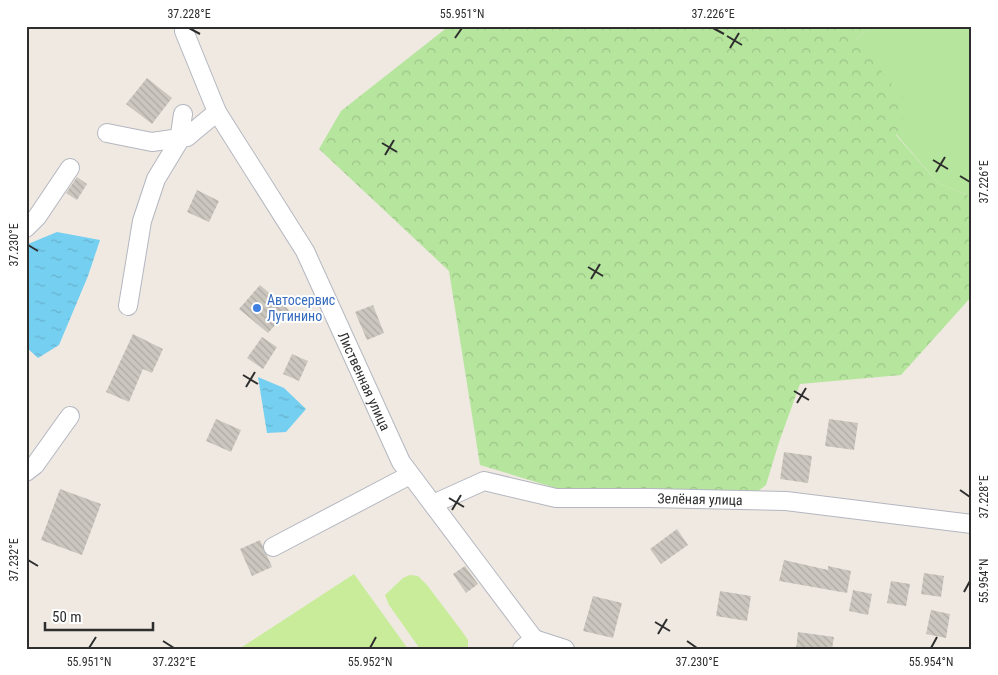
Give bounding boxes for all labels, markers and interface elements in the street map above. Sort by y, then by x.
text: 37.228°E [167,7,211,21]
text: 55.951°N [440,7,484,21]
text: 37.226°E [691,7,735,21]
text: 37.226°E [977,160,991,204]
text: 37.230°E [7,223,21,267]
place label: Автосервис Лугинино [267,292,335,324]
marker: Автосервис Лугинино [251,302,263,314]
street label: Лиственная улица [335,329,394,433]
text: 37.228°E [977,475,991,519]
street label: Зелёная улица [657,490,743,508]
text: 37.232°E [7,538,21,582]
text: 55.954°N [977,559,991,603]
scale bar [45,600,152,632]
text: 50 m [52,608,82,626]
text: 55.951°N [67,655,111,669]
text: 37.232°E [152,655,196,669]
text: 55.952°N [348,655,392,669]
text: 37.230°E [675,655,719,669]
text: 55.954°N [909,655,953,669]

